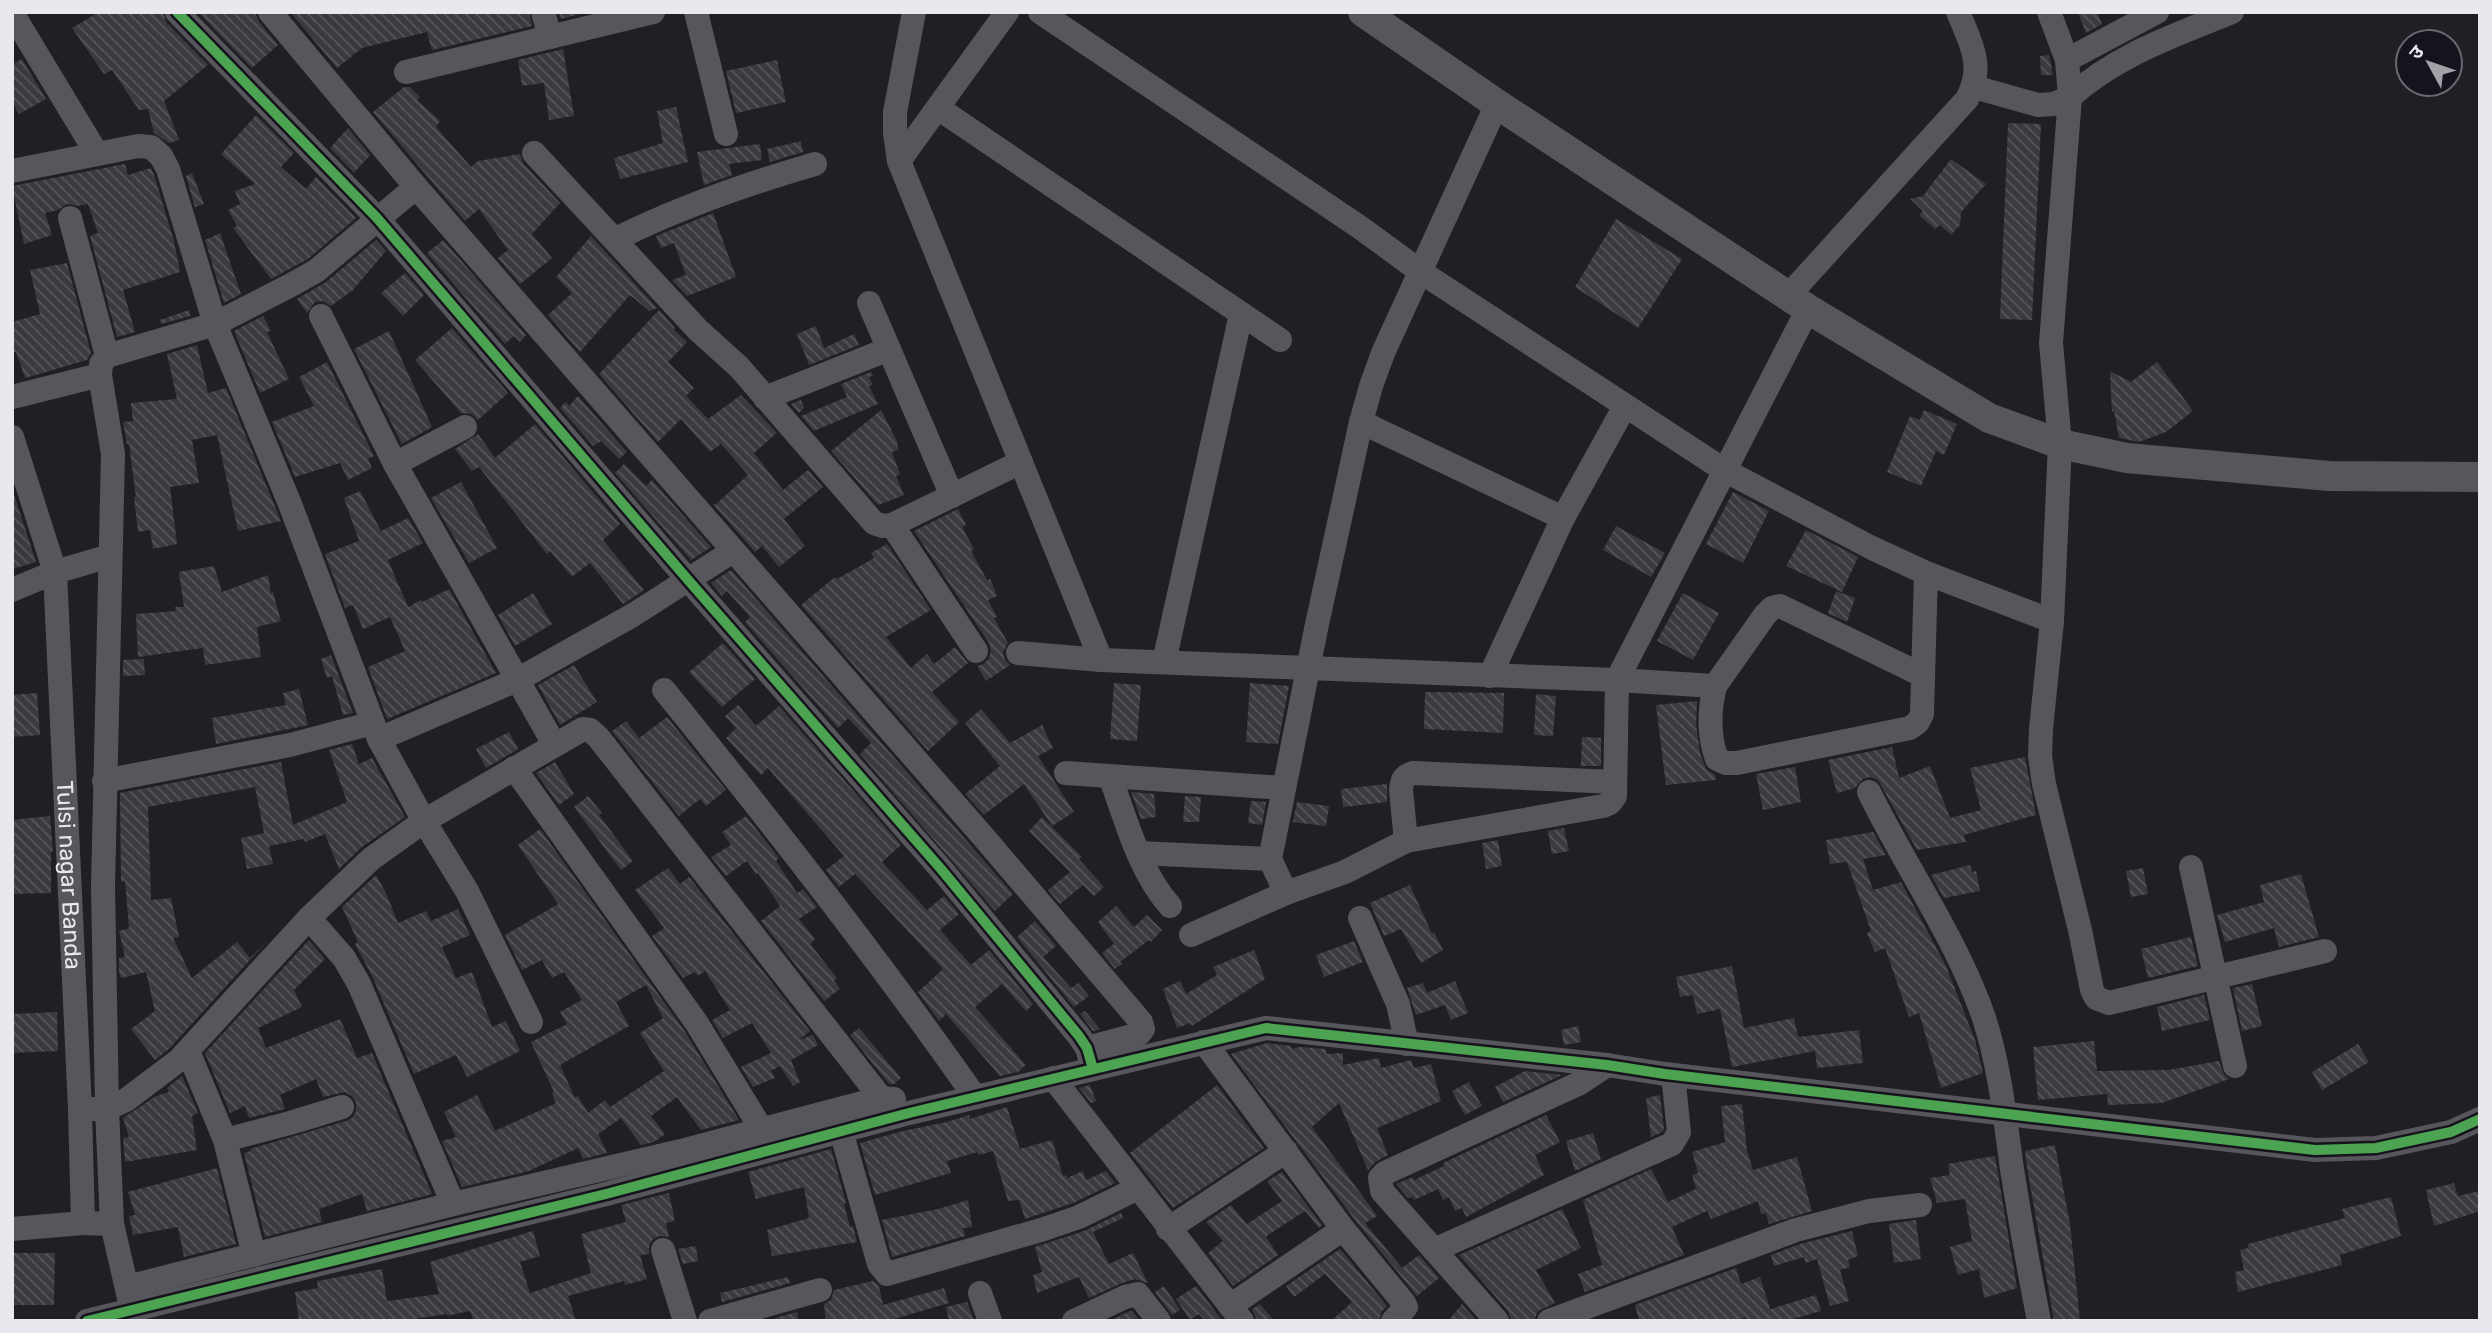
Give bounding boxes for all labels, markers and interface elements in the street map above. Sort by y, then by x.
north arrow [2394,28,2464,98]
text: उ [2404,40,2429,64]
street label: Tulsi nagar Banda [51,780,87,970]

